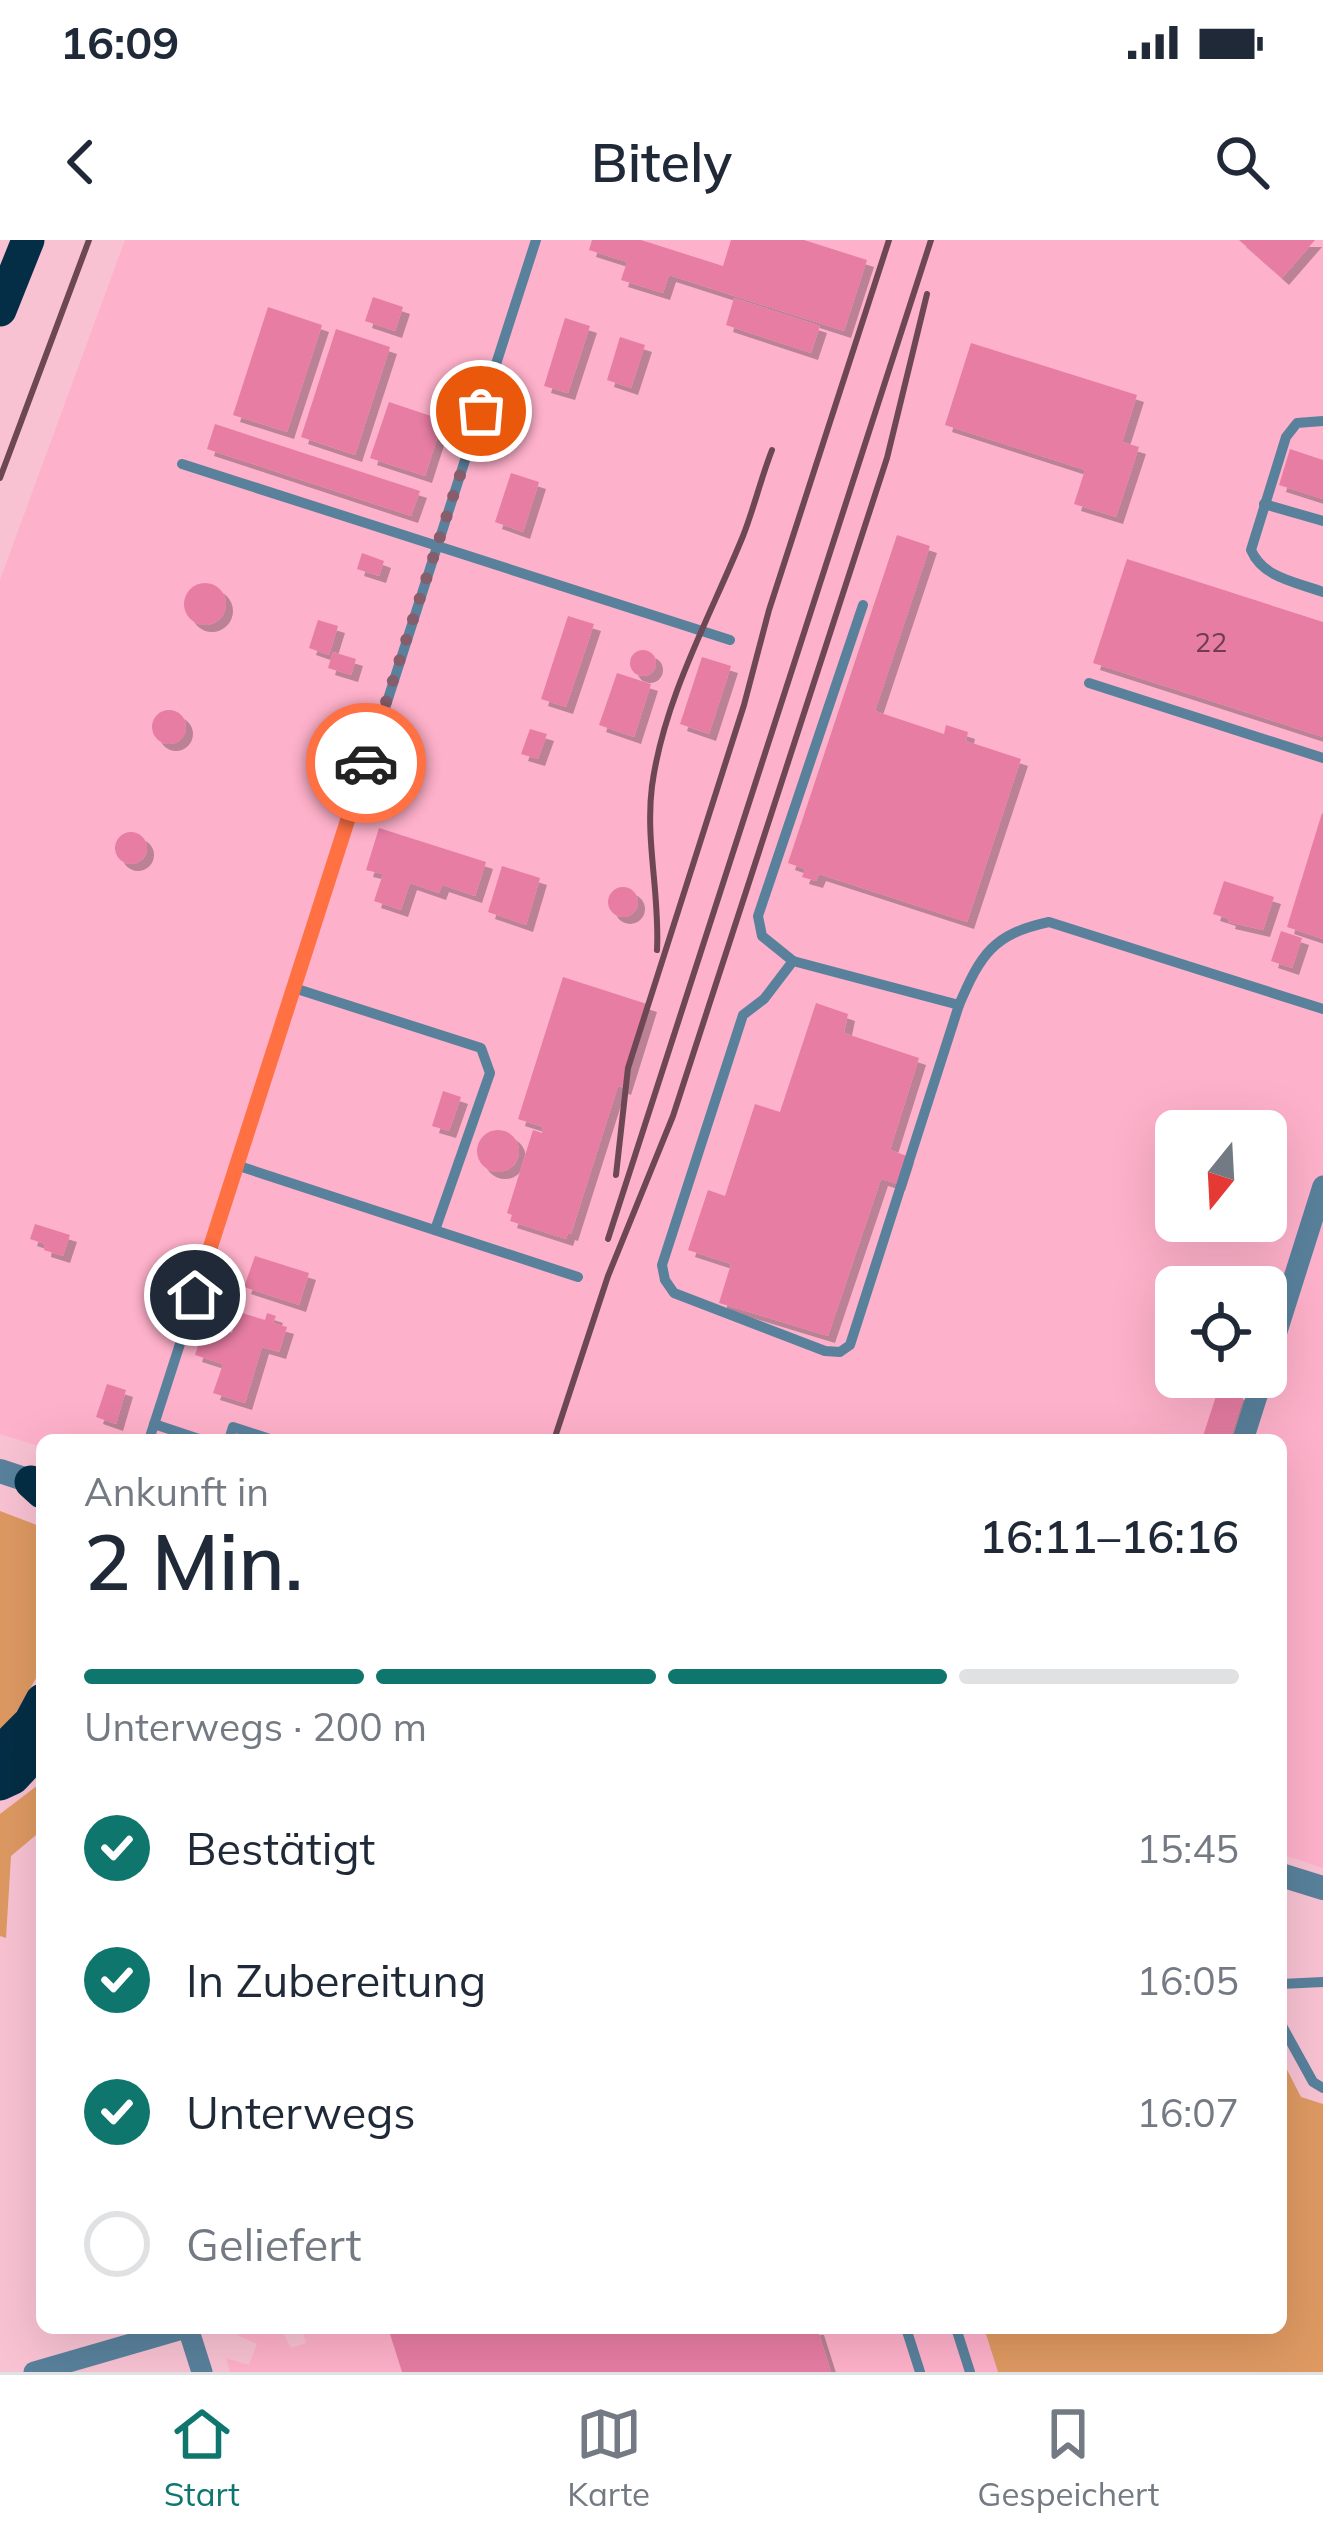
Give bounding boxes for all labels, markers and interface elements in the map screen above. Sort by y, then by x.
text: 16:09 [60,14,179,70]
text: Bitely [591,128,732,196]
icon: back [48,129,114,195]
icon: search [1209,129,1275,195]
pin [430,360,532,462]
icon: bag [448,378,514,444]
house number: 22 [1195,625,1227,659]
courier [306,703,426,823]
icon: car [333,730,399,796]
north arrow [1155,1110,1287,1242]
map controls [1155,1110,1287,1398]
pin [144,1244,246,1346]
icon: home [162,1262,228,1328]
button: locate [1155,1266,1287,1398]
text: Ankunft in [84,1467,269,1516]
text: 16:11–16:16 [979,1508,1239,1564]
text: 2 Min. [84,1512,303,1610]
text: Unterwegs · 200 m [84,1702,427,1751]
icon: check [84,1815,150,1881]
text: Bestätigt [186,1820,375,1876]
text: 15:45 [1137,1824,1239,1873]
icon: check [84,1947,150,2013]
text: In Zubereitung [186,1952,486,2008]
text: 16:05 [1137,1956,1239,2005]
icon: check [84,2079,150,2145]
text: Unterwegs [186,2084,416,2140]
text: 16:07 [1137,2088,1239,2137]
text: Geliefert [186,2216,362,2272]
tab: Start [164,2401,240,2514]
tab: Karte [567,2401,650,2514]
tab: Gespeichert [977,2401,1159,2514]

